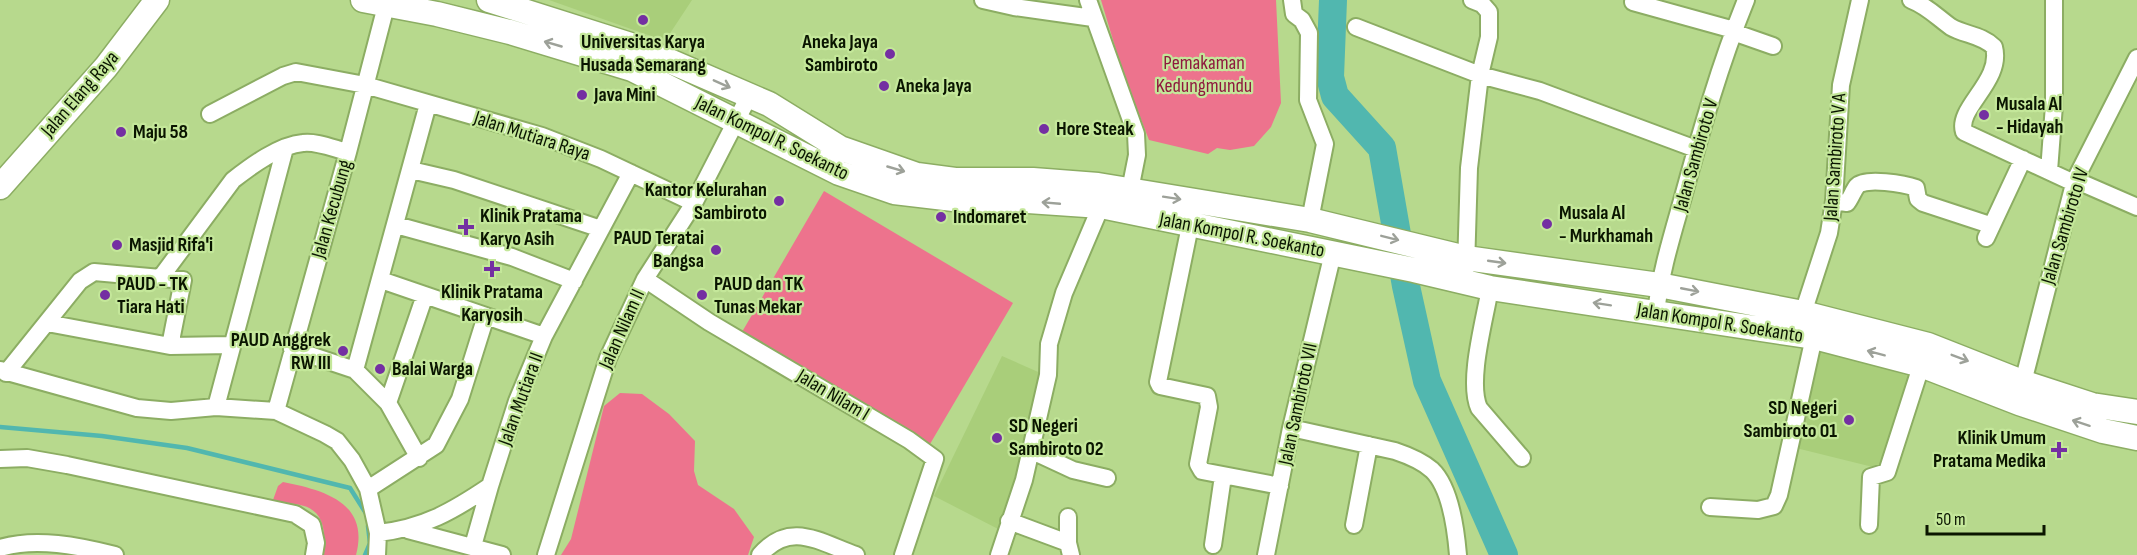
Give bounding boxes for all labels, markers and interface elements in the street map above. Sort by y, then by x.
marker: Universitas Karya Husada Semarang [636,13,650,27]
place label: Universitas Karya Husada Semarang [580,30,706,77]
place label: Aneka Jaya Sambiroto [801,30,878,77]
one-way arrow [544,38,563,49]
street label: Jalan Elang Raya [36,46,124,143]
marker: Aneka Jaya Sambiroto [883,47,897,61]
park label: Pemakaman Kedungmundu [1156,51,1252,98]
place label: Aneka Jaya [895,74,972,98]
one-way arrow [712,78,730,90]
marker: Aneka Jaya [877,79,891,93]
place label: Java Mini [593,83,656,107]
marker: Java Mini [575,88,589,102]
street label: Jalan Kompol R. Soekanto [690,90,853,186]
street label: Jalan Sambiroto V A [1818,92,1851,223]
place label: Musala Al - Hidayah [1996,92,2063,139]
street label: Jalan Sambiroto V [1668,96,1724,215]
street label: Jalan Mutiara Raya [470,106,593,166]
marker: Musala Al - Hidayah [1977,108,1991,122]
place label: Hore Steak [1056,117,1134,141]
place label: Maju 58 [133,120,188,144]
marker: Hore Steak [1037,122,1051,136]
marker: Maju 58 [114,125,128,139]
street label: Jalan Kecubung [306,157,357,262]
one-way arrow [886,164,905,175]
street label: Jalan Sambiroto IV [2036,165,2094,288]
place label: Kantor Kelurahan Sambiroto [645,178,767,225]
one-way arrow [1162,193,1182,204]
marker: Kantor Kelurahan Sambiroto [772,194,786,208]
one-way arrow [1042,197,1062,208]
place label: Musala Al - Murkhamah [1559,201,1653,248]
place label: Klinik Pratama Karyo Asih [480,204,582,251]
place label: Indomaret [953,205,1027,229]
street label: Jalan Kompol R. Soekanto [1156,207,1327,263]
marker: Indomaret [934,210,948,224]
marker: Musala Al - Murkhamah [1540,217,1554,231]
marker: Klinik Pratama Karyo Asih [457,218,475,236]
place label: PAUD Teratai Bangsa [613,226,704,273]
place label: Masjid Rifa'i [129,233,213,257]
one-way arrow [1380,233,1399,245]
marker: Masjid Rifa'i [110,238,124,252]
marker: PAUD Teratai Bangsa [709,243,723,257]
one-way arrow [1486,257,1506,268]
marker: Klinik Pratama Karyosih [483,260,501,278]
place label: PAUD - TK Tiara Hati [117,272,188,319]
place label: PAUD dan TK Tunas Mekar [714,272,803,319]
place label: Klinik Pratama Karyosih [441,280,543,327]
one-way arrow [1680,285,1699,297]
street label: Jalan Nilam II [593,286,650,373]
marker: PAUD - TK Tiara Hati [98,288,112,302]
marker: PAUD dan TK Tunas Mekar [695,288,709,302]
street label: Jalan Kompol R. Soekanto [1634,298,1805,348]
one-way arrow [1593,299,1612,310]
place label: PAUD Anggrek RW III [231,328,332,375]
street label: Jalan Sambiroto VII [1273,341,1323,468]
marker: PAUD Anggrek RW III [336,344,350,358]
one-way arrow [1867,347,1886,358]
street label: Jalan Mutiara II [493,349,549,450]
one-way arrow [1950,353,1969,364]
place label: Balai Warga [392,357,473,381]
marker: Balai Warga [373,362,387,376]
street label: Jalan Nilam I [792,364,874,426]
place label: SD Negeri Sambiroto 01 [1743,396,1837,443]
marker: SD Negeri Sambiroto 01 [1842,413,1856,427]
place label: SD Negeri Sambiroto 02 [1009,414,1104,461]
one-way arrow [2072,417,2091,428]
place label: Klinik Umum Pratama Medika [1933,426,2046,473]
marker: SD Negeri Sambiroto 02 [990,431,1004,445]
marker: Klinik Umum Pratama Medika [2050,441,2068,459]
scale bar [1927,498,2044,536]
text: 50 m [1936,509,1966,530]

